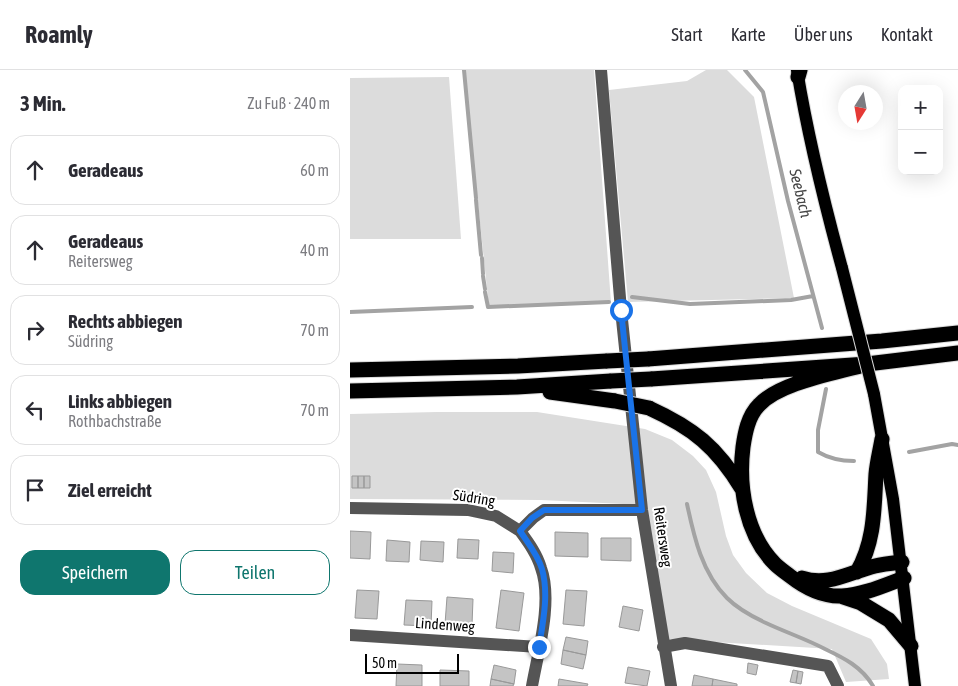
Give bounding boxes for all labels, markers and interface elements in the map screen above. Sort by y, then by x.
text: Roamly [25,21,93,48]
text: Start [671,24,703,45]
text: Karte [731,24,766,45]
text: Über uns [794,24,853,45]
text: Kontakt [881,24,933,45]
north arrow [838,85,883,130]
map controls [898,85,943,175]
button: + [898,85,943,130]
text: 3 Min. [20,91,66,115]
text: Zu Fuß · 240 m [247,94,330,112]
button: − [898,130,943,175]
icon: ahead [21,156,49,184]
text: Geradeaus [68,159,143,181]
text: 60 m [300,161,329,179]
water label: Seebach [786,166,816,219]
text: Geradeaus [68,230,143,252]
icon: ahead [21,236,49,264]
text: 40 m [300,241,329,259]
text: Reitersweg [68,252,133,270]
route start [610,299,633,322]
text: Rechts abbiegen [68,310,183,332]
icon: right [21,316,49,344]
text: 70 m [300,321,329,339]
text: Südring [68,332,113,350]
text: Links abbiegen [68,390,172,412]
icon: left [21,396,49,424]
text: 70 m [300,401,329,419]
text: Rothbachstraße [68,412,161,430]
icon: arrive [21,476,49,504]
text: Ziel erreicht [68,479,152,501]
street label: Südring [452,486,497,509]
street label: Reitersweg [651,506,676,569]
button: Speichern [20,550,170,595]
button: Teilen [180,550,330,595]
street label: Lindenweg [415,614,476,635]
route end [528,636,551,659]
scale bar [365,651,459,674]
text: 50 m [372,655,397,671]

